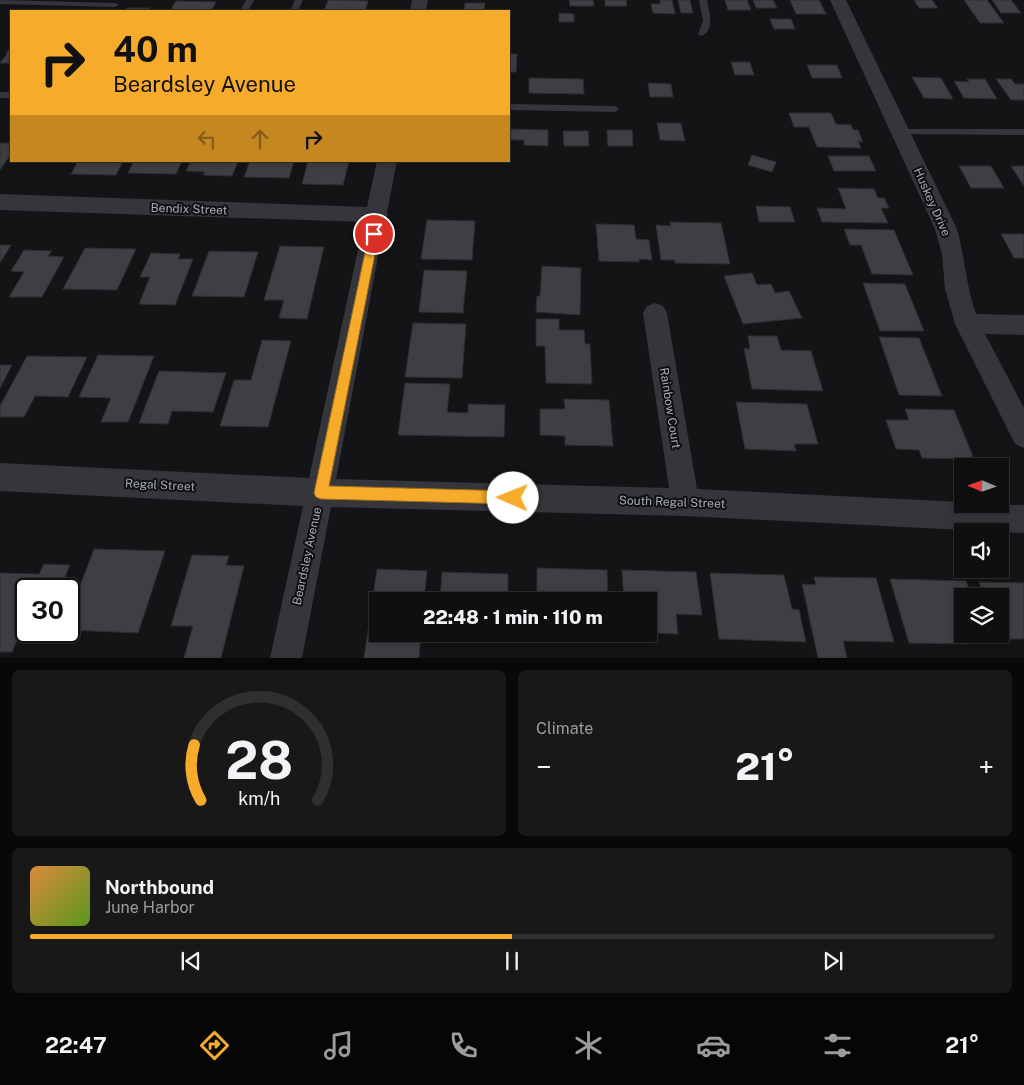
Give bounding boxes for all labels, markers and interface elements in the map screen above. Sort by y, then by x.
text: 40 m [113,29,198,70]
icon: right [30,30,95,95]
text: Beardsley Avenue [113,71,296,97]
icon: left [193,125,221,153]
icon: ahead [246,125,274,153]
icon: right [299,125,327,153]
street label: Huskey Drive [911,166,953,239]
street label: Bendix Street [150,201,228,217]
pin [353,213,395,255]
icon: arrive [360,220,388,248]
street label: Rainbow Court [657,366,683,450]
north arrow [954,458,1009,512]
map controls [954,458,1009,643]
position arrow [486,471,538,523]
street label: Regal Street [125,476,196,494]
street label: South Regal Street [619,493,726,511]
street label: Beardsley Avenue [290,506,324,606]
button: sound [954,523,1009,578]
speed limit sign: 30 [15,578,80,643]
button: layers [954,588,1009,643]
text: 22:48 · 1 min · 110 m [423,606,603,628]
text: Climate [536,719,593,738]
text: 28 [225,730,293,791]
text: 21° [735,744,795,789]
text: − [536,750,552,783]
text: + [978,750,994,783]
text: km/h [238,788,280,809]
text: Northbound [105,876,214,898]
text: June Harbor [105,898,195,917]
icon: previous [177,947,205,975]
icon: pause [498,947,526,975]
icon: next [819,947,847,975]
icon: directions [197,1028,232,1063]
icon: music [321,1028,356,1063]
icon: phone [446,1028,481,1063]
icon: climate [571,1028,606,1063]
icon: car [696,1028,731,1063]
icon: filters [820,1028,855,1063]
text: 22:47 [45,1032,107,1058]
text: 21° [945,1032,979,1058]

